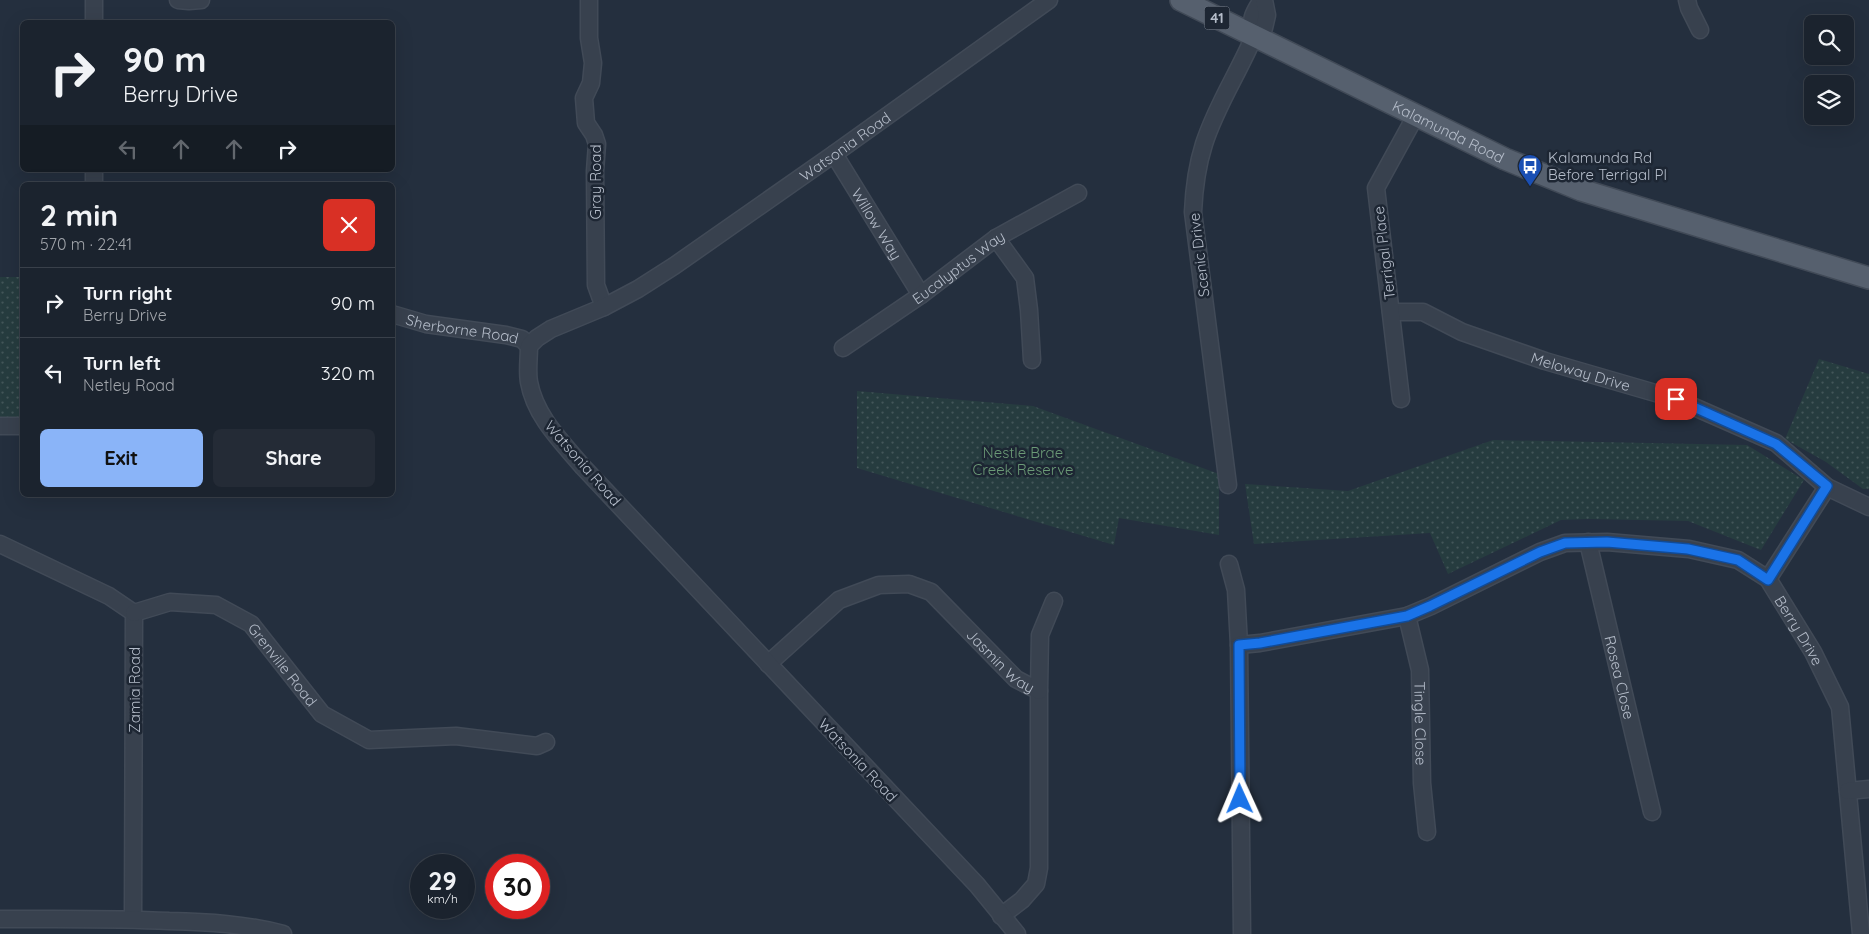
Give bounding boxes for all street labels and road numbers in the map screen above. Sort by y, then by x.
road number: 41 [1204,7,1230,30]
street label: Kalamunda Road [1389,96,1508,167]
street label: Watsonia Road [796,107,894,185]
street label: Gray Road [586,145,605,219]
street label: Willow Way [848,184,906,263]
street label: Terrigal Place [1369,205,1399,301]
street label: Scenic Drive [1184,212,1214,298]
street label: Eucalyptus Way [908,226,1008,308]
street label: Sherborne Road [404,309,521,347]
street label: Meloway Drive [1529,347,1633,395]
street label: Watsonia Road [541,416,625,510]
street label: Berry Drive [1771,592,1828,669]
street label: Grenville Road [244,619,322,710]
street label: Jasmin Way [963,625,1038,697]
street label: Rosea Close [1601,633,1639,721]
street label: Zamia Road [125,647,144,733]
street label: Tingle Close [1411,681,1431,766]
street label: Watsonia Road [814,714,902,806]

